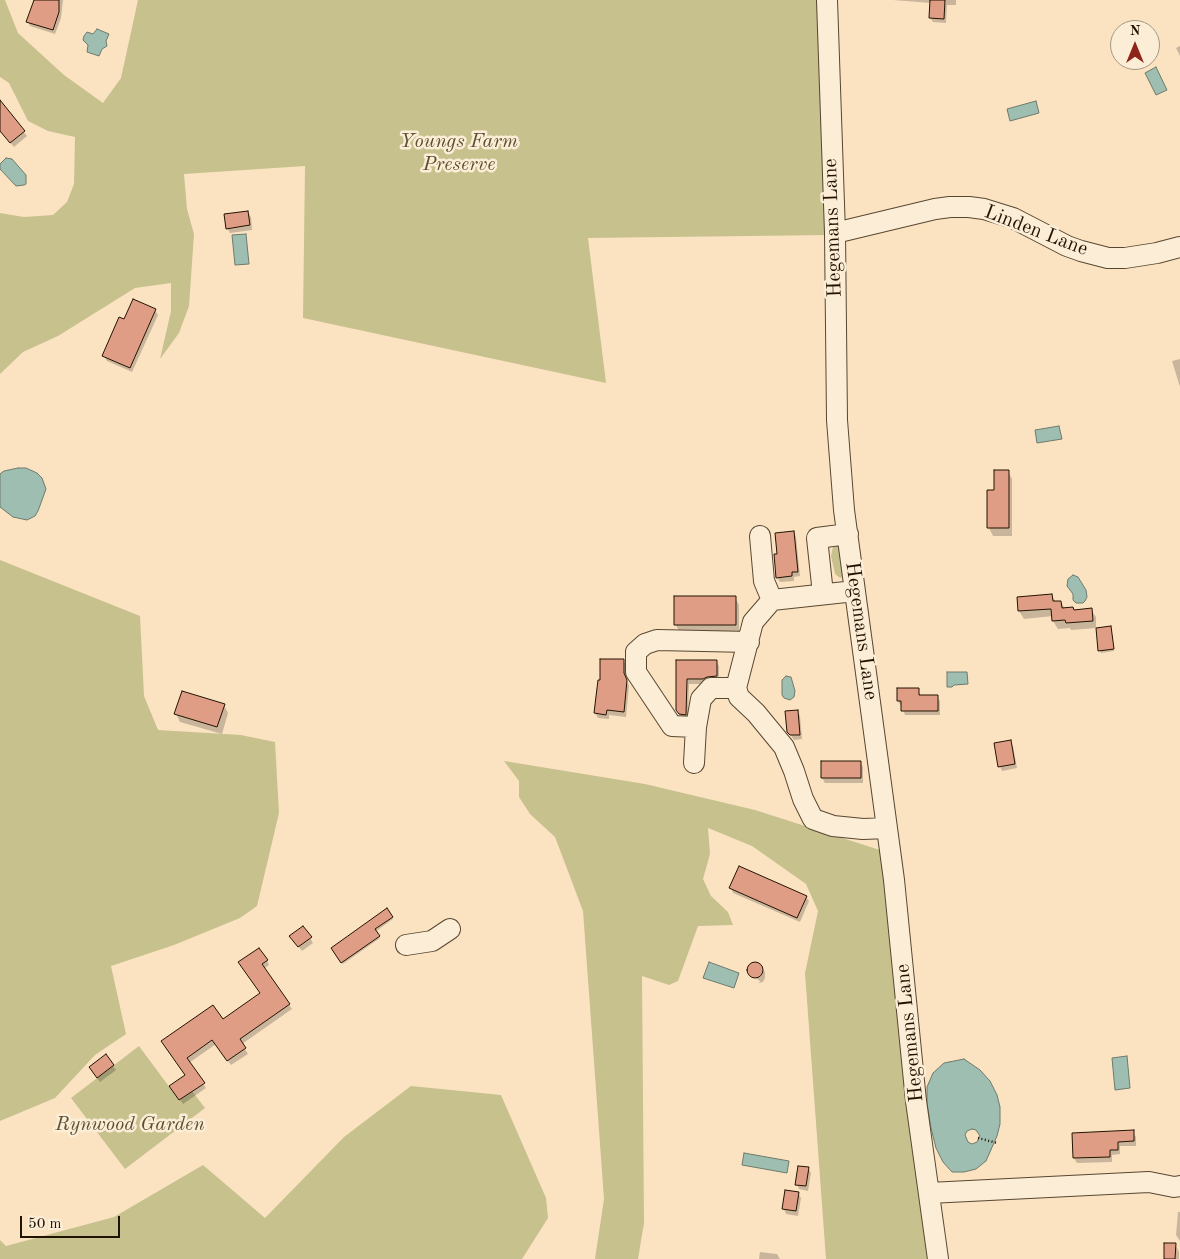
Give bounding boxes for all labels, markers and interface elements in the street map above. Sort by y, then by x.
north arrow [1110,20,1160,70]
text: N [1130,24,1140,38]
park label: Youngs Farm Preserve [400,130,518,177]
street label: Hegemans Lane [819,158,847,298]
street label: Linden Lane [981,200,1091,262]
street label: Hegemans Lane [839,560,883,702]
street label: Hegemans Lane [891,963,929,1103]
park label: Rynwood Garden [55,1113,205,1137]
scale bar [22,1206,122,1238]
text: 50 m [28,1217,62,1232]

